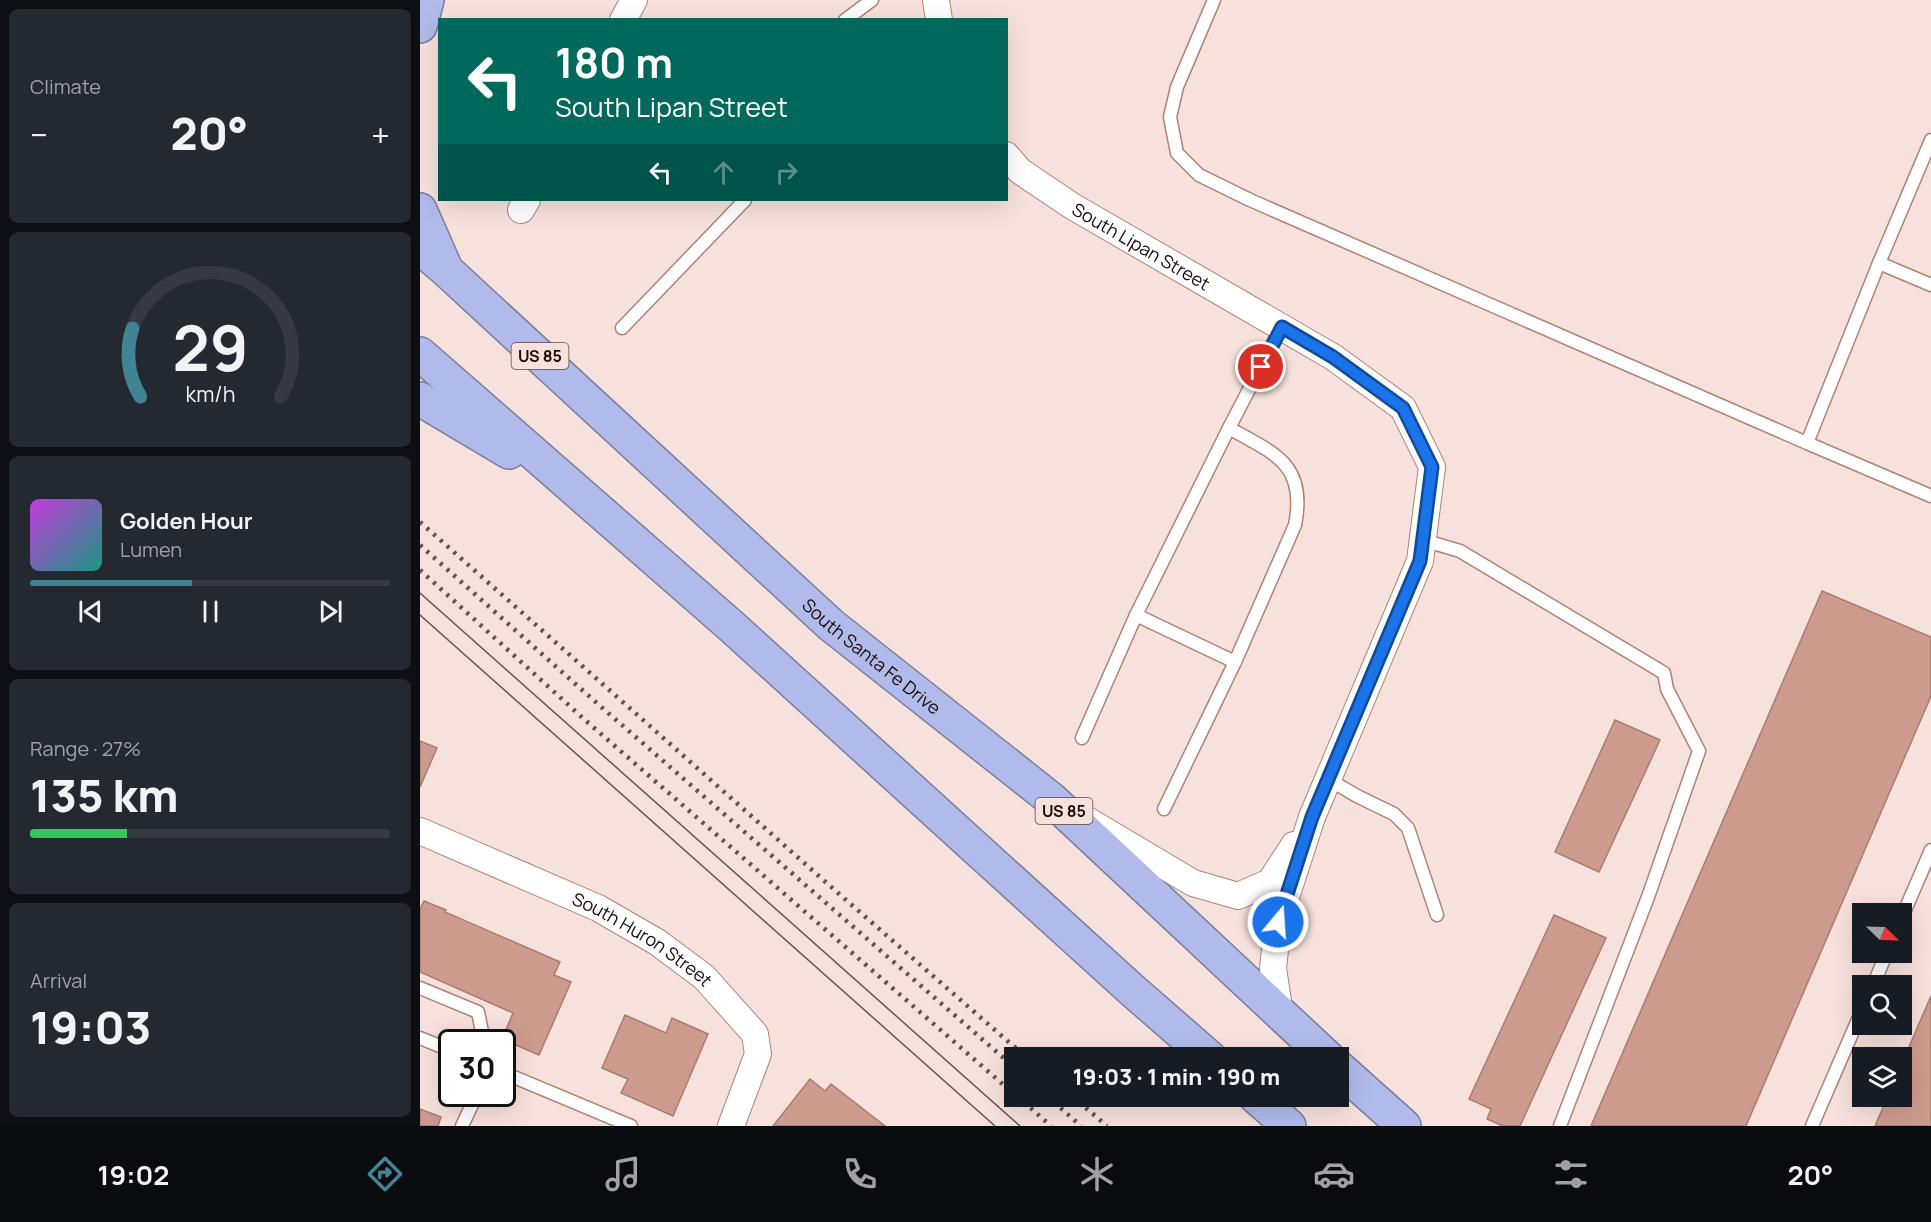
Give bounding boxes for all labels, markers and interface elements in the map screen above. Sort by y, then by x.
text: 180 m [555,33,673,91]
icon: left [456,42,534,120]
text: Climate [30,73,101,100]
text: South Lipan Street [555,88,788,125]
text: 20° [171,102,248,164]
text: − [30,112,48,157]
text: + [371,112,390,157]
icon: left [644,156,677,189]
icon: ahead [707,156,740,189]
icon: right [770,156,803,189]
street label: South Lipan Street [1068,197,1215,295]
text: 29 [172,304,248,390]
pin [1235,341,1286,392]
road number: US 85 [512,343,568,369]
icon: arrive [1244,350,1277,383]
text: km/h [185,379,235,408]
text: Golden Hour [120,506,253,536]
text: Lumen [120,536,182,563]
street label: South Santa Fe Drive [797,593,946,719]
icon: previous [74,595,107,628]
icon: pause [194,595,227,628]
icon: next [314,595,347,628]
text: Range · 27% [30,735,141,762]
text: 135 km [30,764,179,826]
road number: US 85 [1036,798,1092,824]
street label: South Huron Street [569,886,718,991]
position arrow [1246,890,1310,954]
north arrow [1852,903,1912,963]
map controls [1852,903,1912,1107]
text: Arrival [30,967,87,994]
button: search [1852,975,1912,1035]
text: 19:03 [30,996,151,1058]
speed limit sign: 30 [438,1029,516,1107]
button: layers [1852,1047,1912,1107]
text: 19:03 · 1 min · 190 m [1073,1062,1280,1092]
icon: directions [364,1153,406,1195]
icon: music [602,1153,644,1195]
icon: phone [839,1153,881,1195]
icon: climate [1076,1153,1118,1195]
icon: car [1313,1153,1355,1195]
icon: filters [1550,1153,1592,1195]
text: 19:02 [98,1156,169,1193]
text: 20° [1787,1156,1833,1193]

